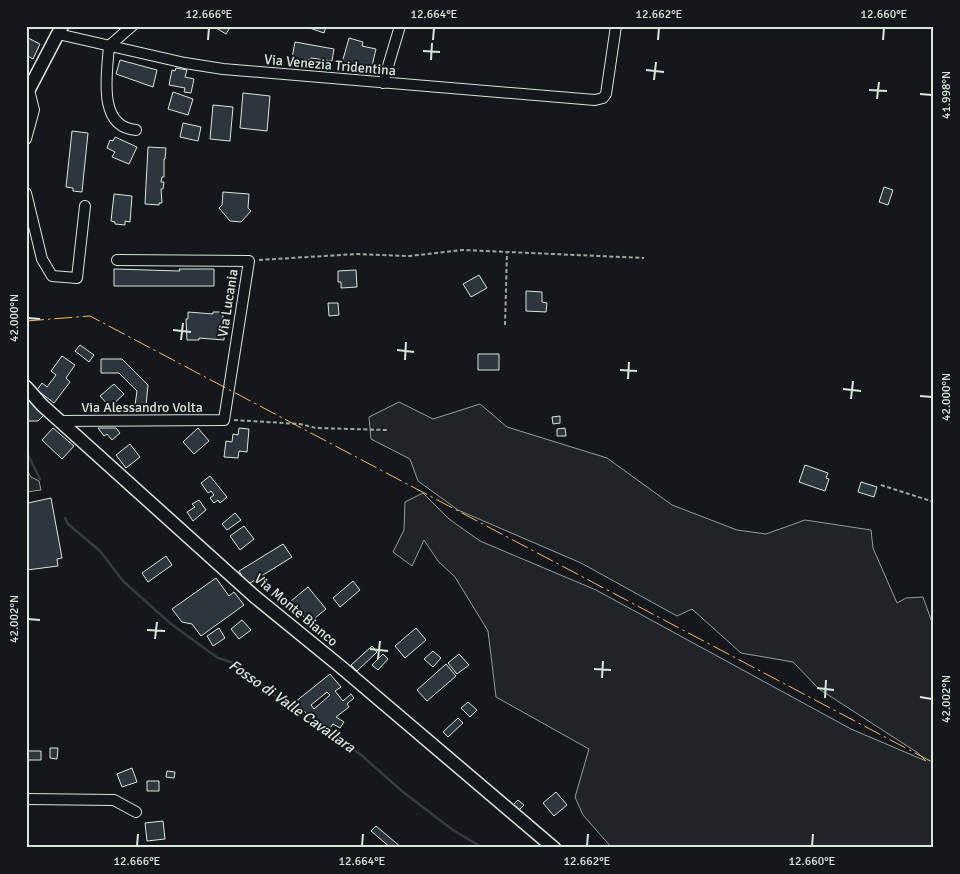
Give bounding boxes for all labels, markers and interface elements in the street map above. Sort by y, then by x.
text: 12.666°E [186,7,233,22]
text: 12.664°E [411,7,458,22]
text: 12.662°E [636,7,683,22]
text: 12.660°E [861,7,908,22]
street label: Via Venezia Tridentina [263,51,397,79]
text: 41.998°N [939,71,954,119]
street label: Via Lucania [214,268,242,338]
text: 42.000°N [7,294,22,342]
text: 42.000°N [939,373,954,421]
street label: Via Alessandro Volta [81,399,203,416]
street label: Via Monte Bianco [251,570,341,650]
text: 42.002°N [7,595,22,643]
water label: Fosso di Valle Cavallara [226,656,359,757]
text: 42.002°N [939,675,954,723]
text: 12.666°E [114,854,161,869]
text: 12.664°E [339,854,386,869]
text: 12.662°E [564,854,611,869]
text: 12.660°E [789,854,836,869]

